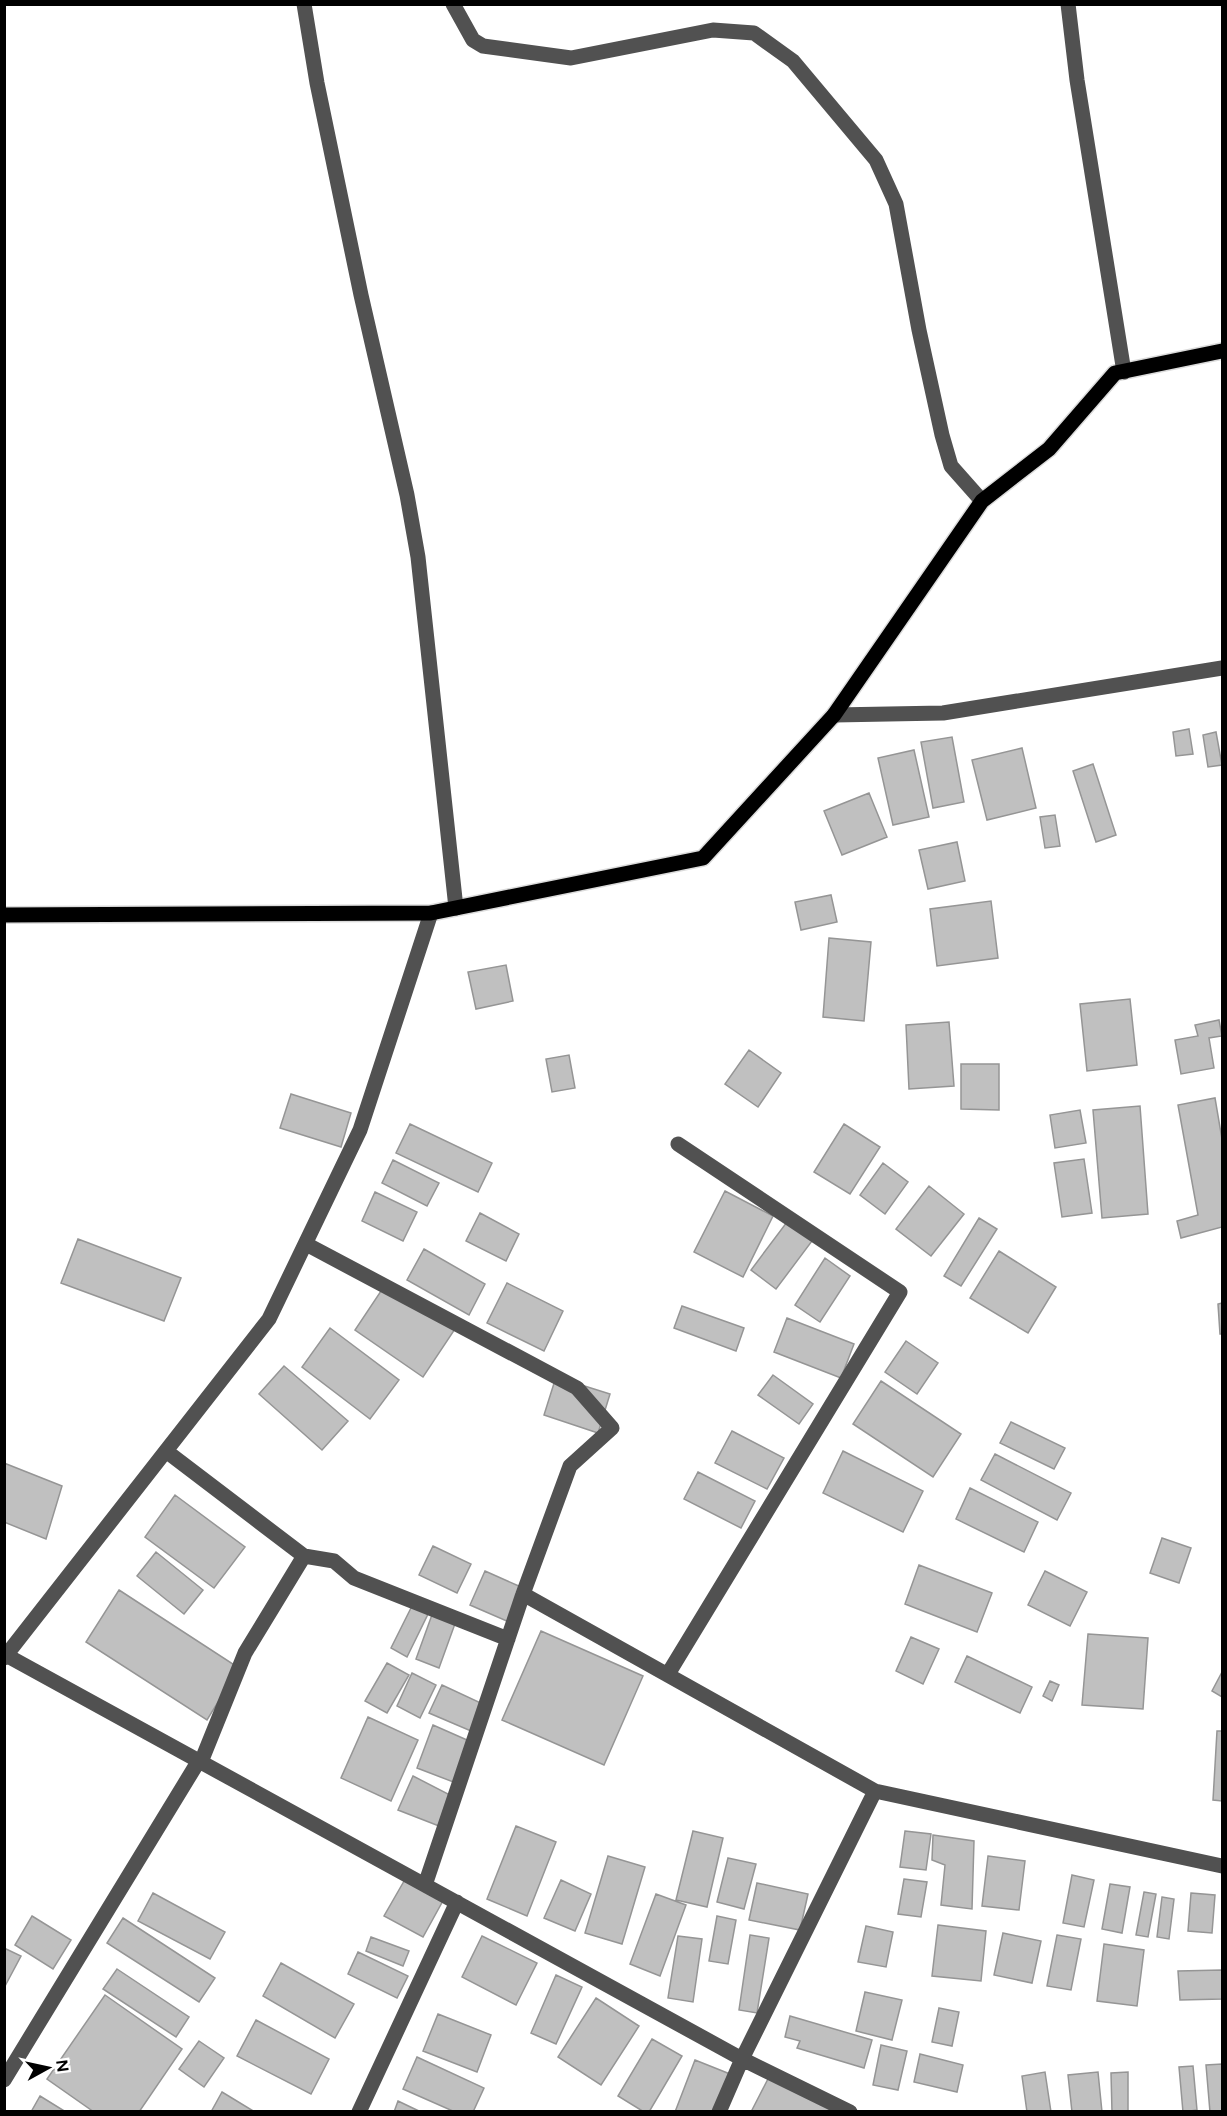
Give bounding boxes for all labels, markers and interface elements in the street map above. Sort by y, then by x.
north arrow [18,2038,78,2098]
text: N [52,2059,73,2073]

